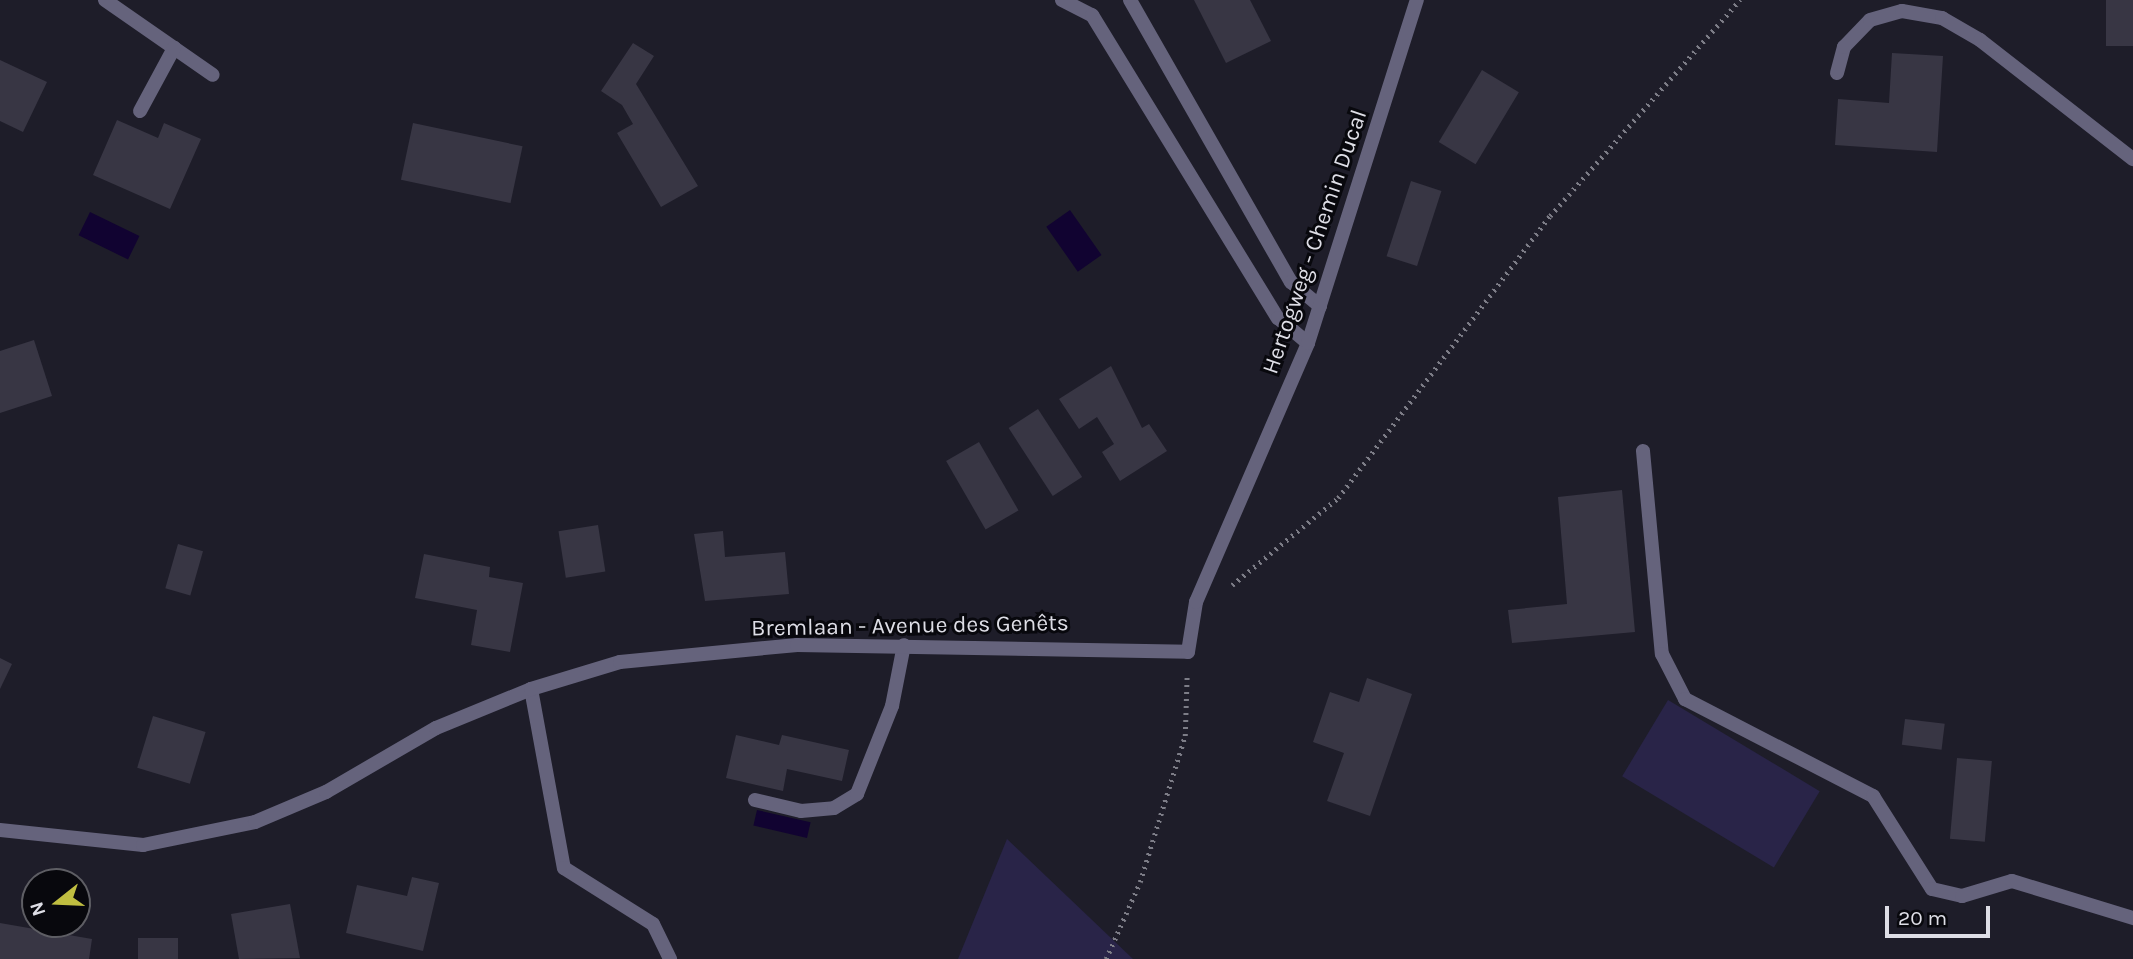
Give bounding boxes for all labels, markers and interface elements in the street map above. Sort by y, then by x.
street label: Hertogweg - Chemin Ducal [1257,106,1373,378]
street label: Bremlaan - Avenue des Genêts [751,609,1069,643]
north arrow [21,868,91,938]
scale bar [1888,892,1993,936]
text: N [25,899,50,919]
text: 20 m [1898,906,1947,930]

